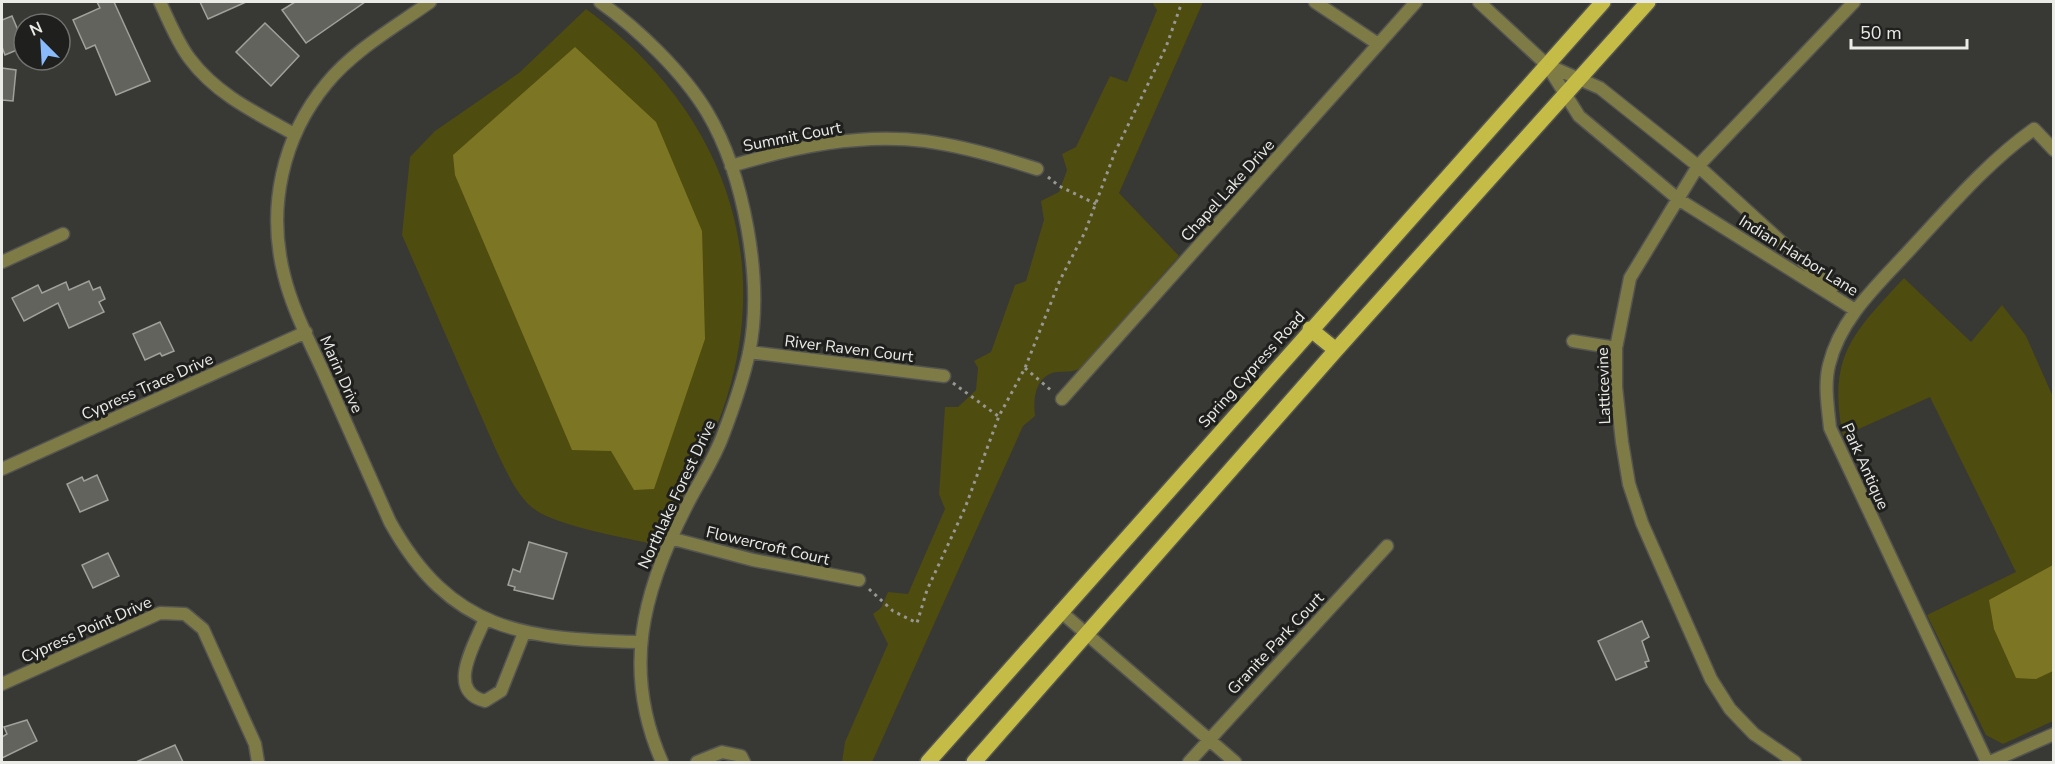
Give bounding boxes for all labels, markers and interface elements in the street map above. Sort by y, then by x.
north arrow [12,12,72,72]
scale bar [1851,12,1966,50]
text: N [26,17,46,42]
text: 50 m [1860,21,1902,45]
street label: Summit Court [741,117,843,157]
street label: Chapel Lake Drive [1176,135,1280,247]
street label: Indian Harbor Lane [1734,210,1862,302]
street label: Spring Cypress Road [1193,307,1310,433]
street label: River Raven Court [783,330,915,368]
street label: Marin Drive [314,332,368,417]
street label: Latticevine [1592,347,1616,425]
street label: Cypress Trace Drive [78,348,217,426]
street label: Northlake Forest Drive [633,416,721,572]
street label: Park Antique [1836,419,1894,513]
street label: Flowercroft Court [704,521,832,571]
street label: Granite Park Court [1222,587,1329,700]
street label: Cypress Point Drive [18,591,155,669]

